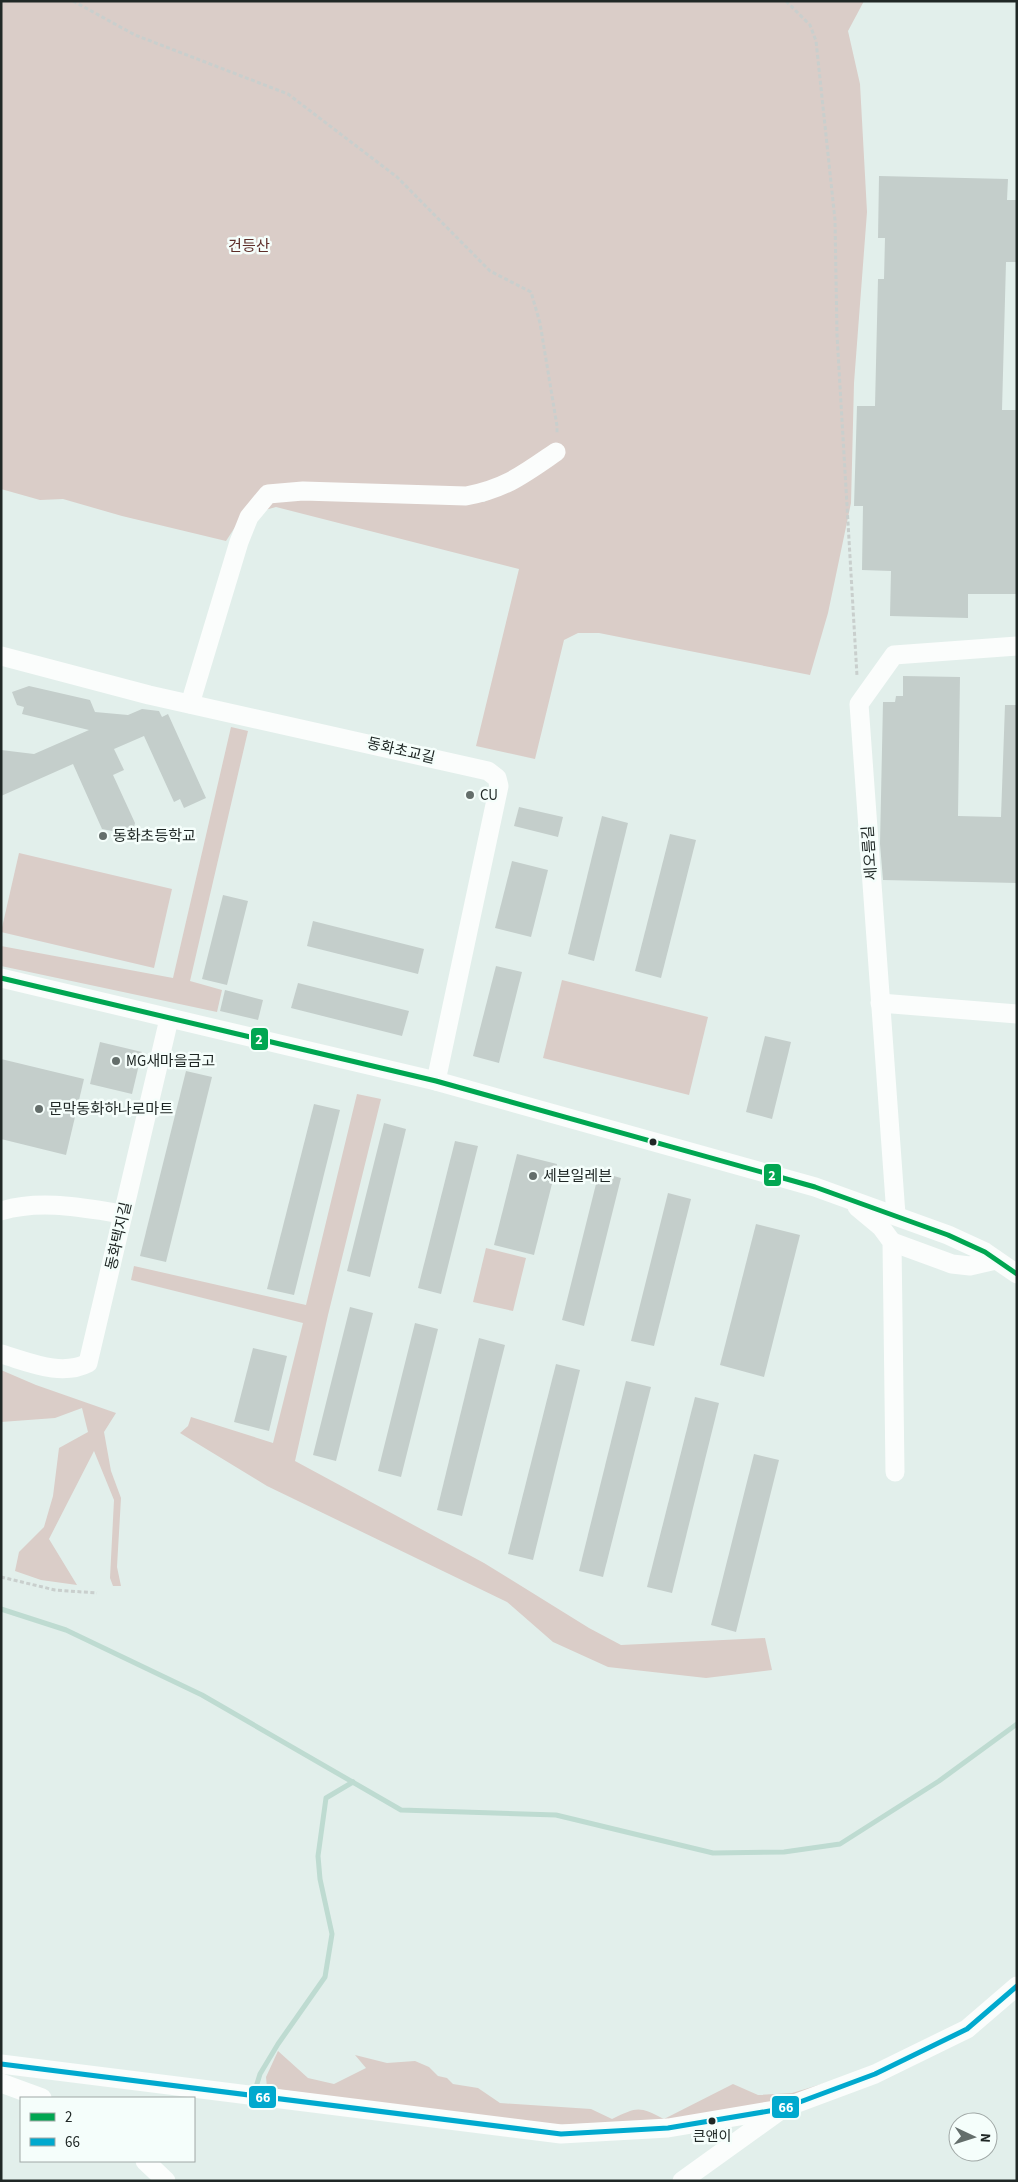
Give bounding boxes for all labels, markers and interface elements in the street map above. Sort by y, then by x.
park label: 건등산 [228,236,270,257]
street label: 동화초교길 [365,733,437,769]
place label: CU [480,785,498,806]
marker: CU [464,789,476,801]
street label: 세오름길 [858,825,882,881]
place label: 동화초등학교 [113,826,196,847]
marker: 동화초등학교 [97,830,109,842]
line badge: 2 [250,1027,269,1051]
text: 2 [255,1030,263,1050]
place label: MG새마을금고 [126,1051,215,1072]
marker: MG새마을금고 [110,1055,122,1067]
place label: 문막동화하나로마트 [49,1099,173,1120]
marker: 문막동화하나로마트 [33,1103,45,1115]
unlabelled marker [648,1137,658,1147]
line badge: 2 [763,1163,782,1187]
place label: 세븐일레븐 [543,1166,612,1187]
text: 2 [768,1166,776,1186]
marker: 세븐일레븐 [527,1170,539,1182]
street label: 동화택지길 [101,1200,137,1272]
line badge: 66 [248,2085,277,2109]
text: 66 [256,2088,270,2108]
line badge: 66 [771,2095,800,2119]
legend [20,2097,195,2162]
text: 66 [779,2098,793,2118]
text: 2 [65,2107,72,2128]
north arrow [948,2112,998,2162]
marker: 큰앤이 [707,2116,717,2126]
place label: 큰앤이 [693,2127,731,2147]
text: 66 [65,2132,80,2153]
text: N [975,2132,995,2143]

